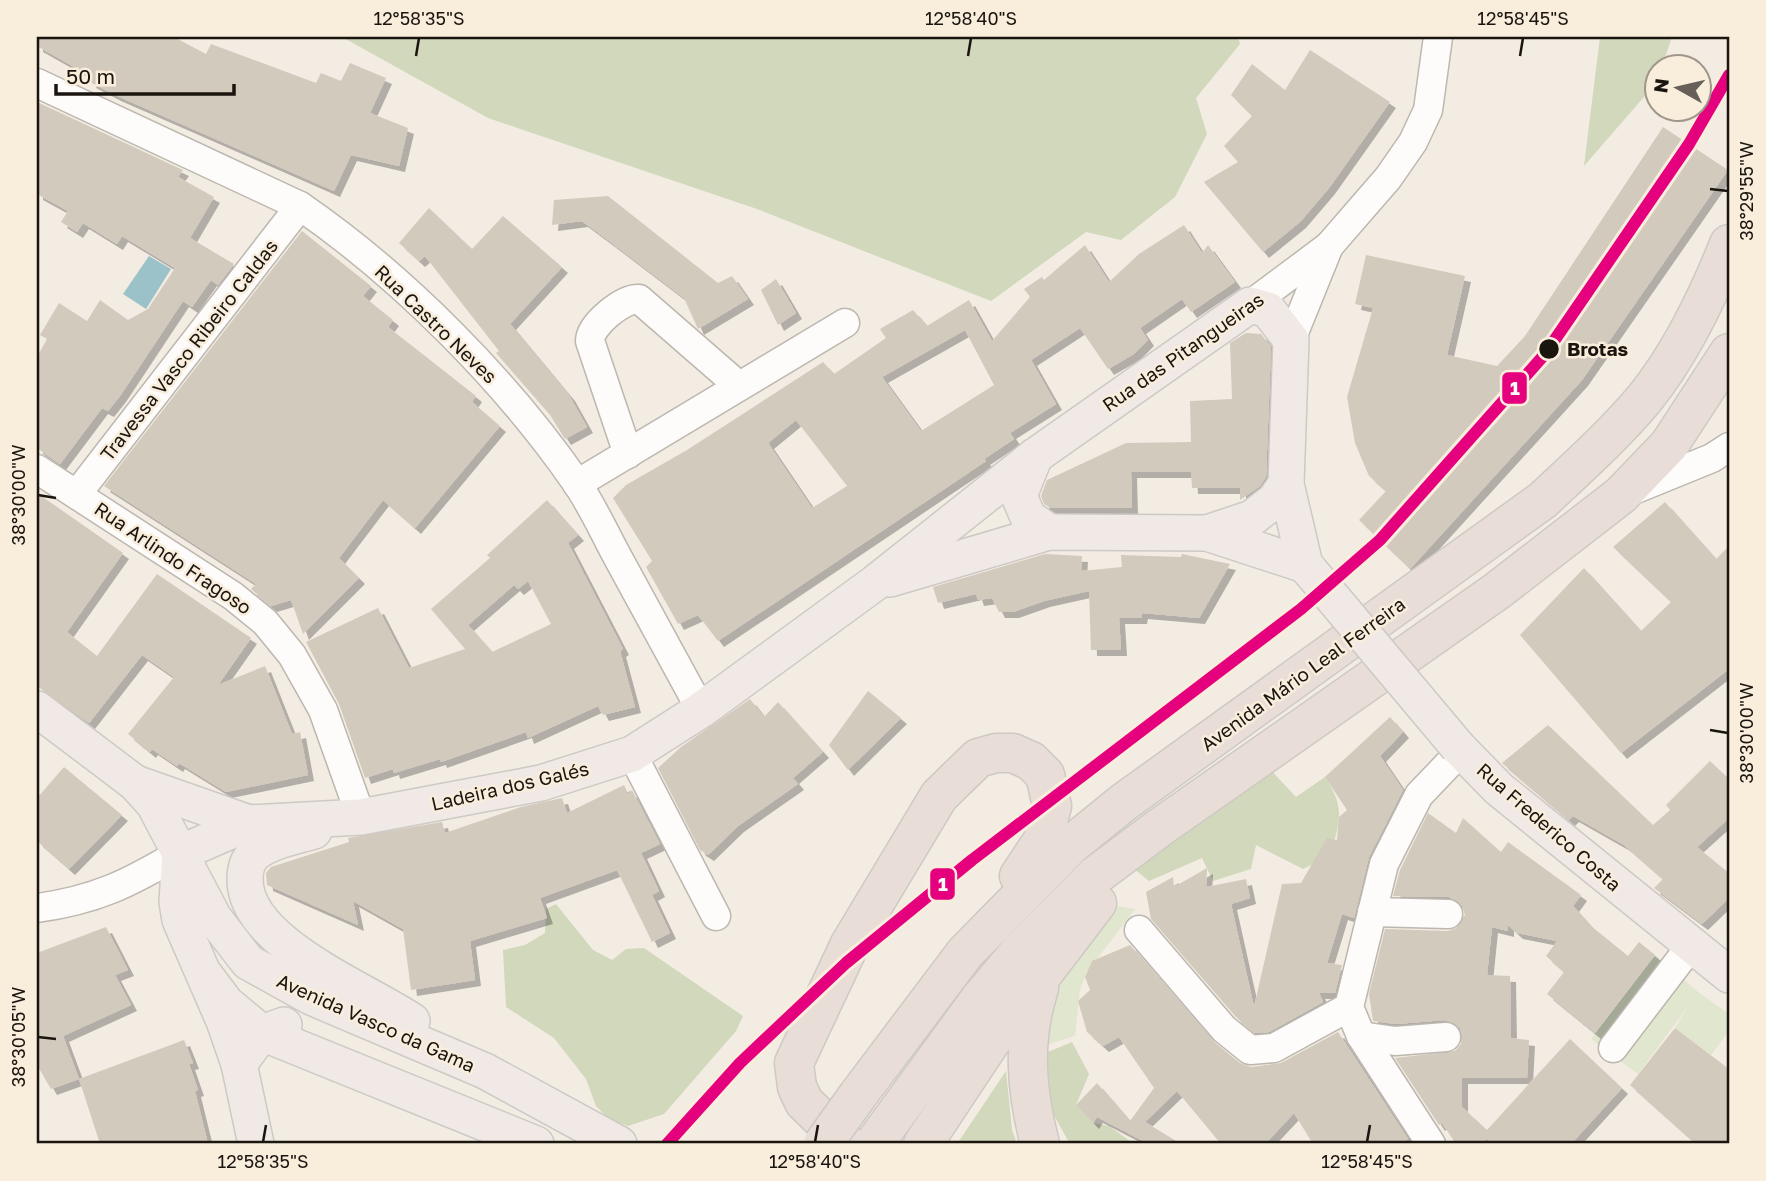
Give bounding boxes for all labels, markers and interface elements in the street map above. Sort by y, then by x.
text: 12°58'35"S [373,7,465,29]
text: 12°58'40"S [925,7,1017,29]
text: 12°58'45"S [1477,7,1569,29]
scale bar [56,52,234,96]
north arrow [1644,52,1714,122]
text: 50 m [66,63,115,89]
text: N [1648,77,1673,94]
text: 38°29'55"W [1735,141,1757,241]
street label: Travessa Vasco Ribeiro Caldas [95,234,282,465]
street label: Rua Castro Neves [371,260,502,388]
street label: Rua das Pitangueiras [1098,287,1268,416]
marker: Brotas [1537,337,1561,361]
place label: Brotas [1567,337,1628,360]
line badge: 1 [1501,371,1528,405]
text: 1 [1510,376,1520,399]
text: 38°30'00"W [7,444,29,546]
street label: Rua Arlindo Fragoso [91,497,256,619]
street label: Avenida Mário Leal Ferreira [1196,592,1409,755]
text: 38°30'00"W [1735,682,1757,784]
street label: Ladeira dos Galés [429,756,591,815]
street label: Rua Frederico Costa [1473,758,1626,896]
line badge: 1 [929,867,956,901]
text: 1 [938,872,948,895]
street label: Avenida Vasco da Gama [274,968,479,1077]
text: 38°30'05"W [7,987,29,1087]
text: 12°58'35"S [217,1150,309,1172]
text: 12°58'40"S [769,1150,861,1172]
text: 12°58'45"S [1321,1150,1413,1172]

